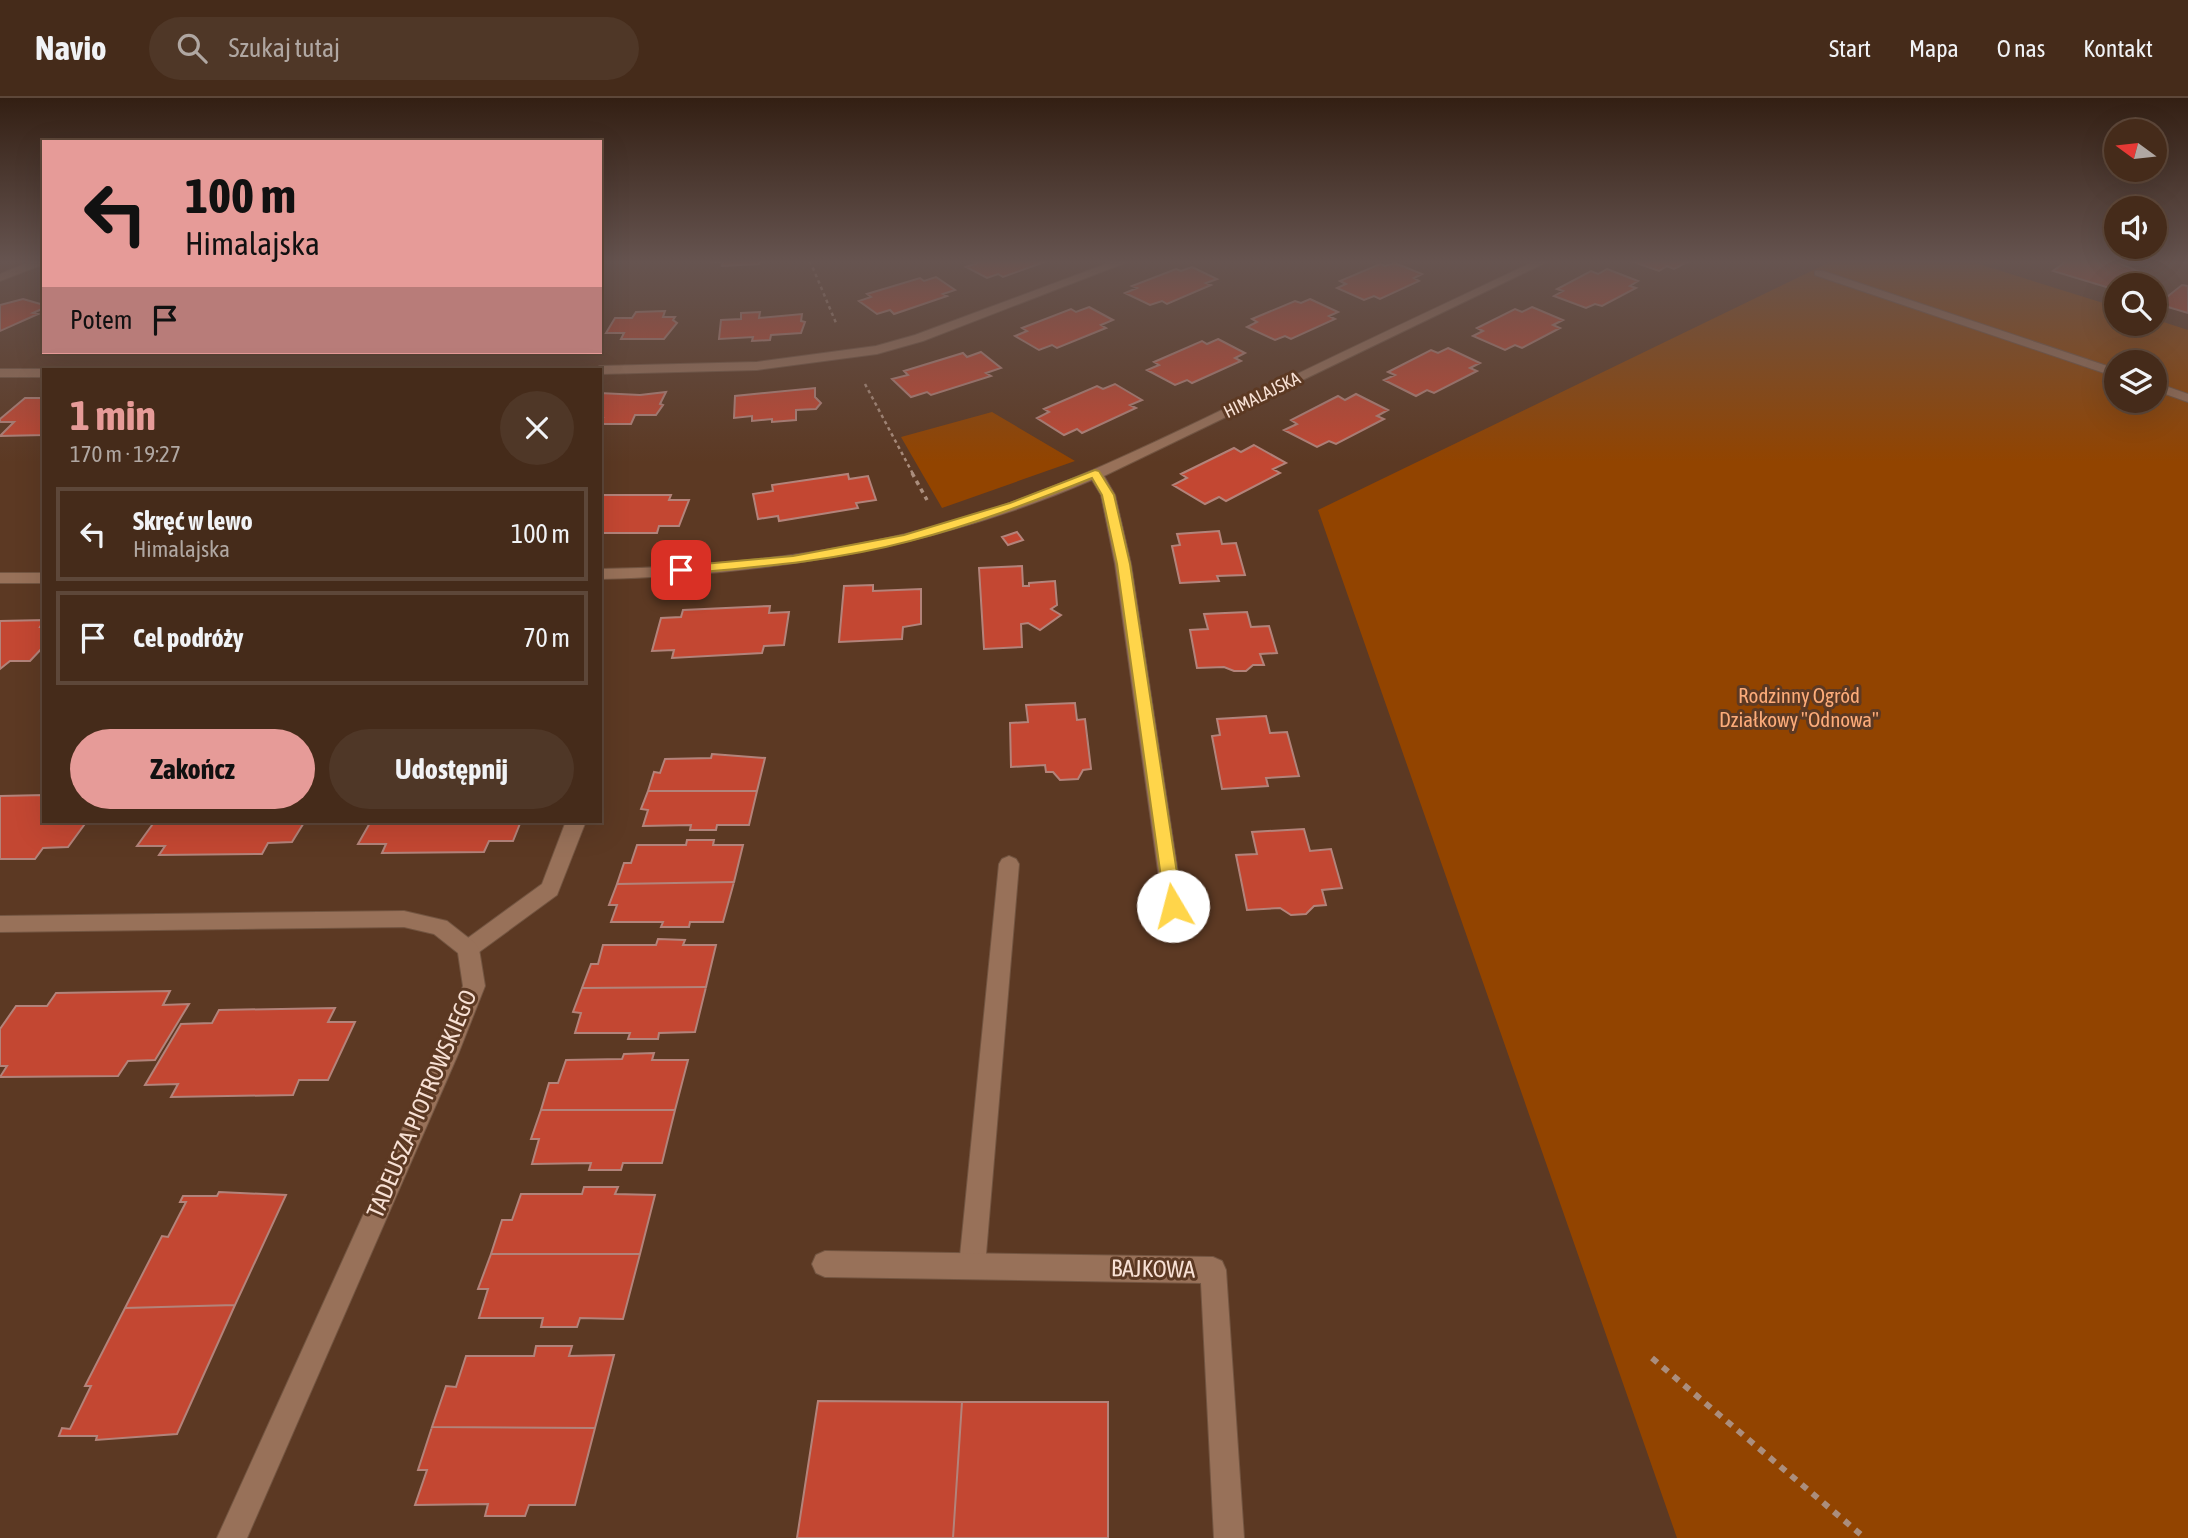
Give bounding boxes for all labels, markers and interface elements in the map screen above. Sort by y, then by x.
search box [149,17,639,80]
text: Navio [35,29,107,67]
icon: search [173,29,211,67]
text: Szukaj tutaj [229,33,340,63]
text: Start [1829,35,1871,62]
text: Mapa [1909,35,1959,62]
text: O nas [1997,35,2045,62]
text: Kontakt [2083,35,2153,62]
north arrow [2104,119,2166,182]
map controls [2104,119,2167,413]
text: 100 m [185,167,296,223]
icon: left [70,168,161,259]
button: sound [2104,196,2167,259]
text: Himalajska [185,225,320,262]
button: search [2104,273,2167,336]
icon: arrive [146,301,184,339]
text: Potem [70,305,132,335]
button: layers [2104,350,2167,413]
street label: HIMALAJSKA [1220,367,1304,422]
text: 1 min [70,391,156,439]
button: close [500,391,574,465]
text: 170 m · 19:27 [70,441,181,467]
text: Skręć w lewo [133,506,253,536]
icon: left [74,515,112,553]
text: 100 m [511,519,570,549]
text: Himalajska [133,536,230,562]
pin [651,540,711,600]
icon: arrive [662,551,700,589]
icon: arrive [74,619,112,657]
text: Cel podróży [133,623,244,653]
text: 70 m [523,623,570,653]
park label: Rodzinny Ogród Działkowy "Odnowa" [1719,683,1879,731]
button: Zakończ [70,729,315,809]
button: Udostępnij [329,729,574,809]
position arrow [1136,869,1210,943]
street label: TADEUSZA PIOTROWSKIEGO [361,986,482,1222]
street label: BAJKOWA [1111,1254,1196,1283]

